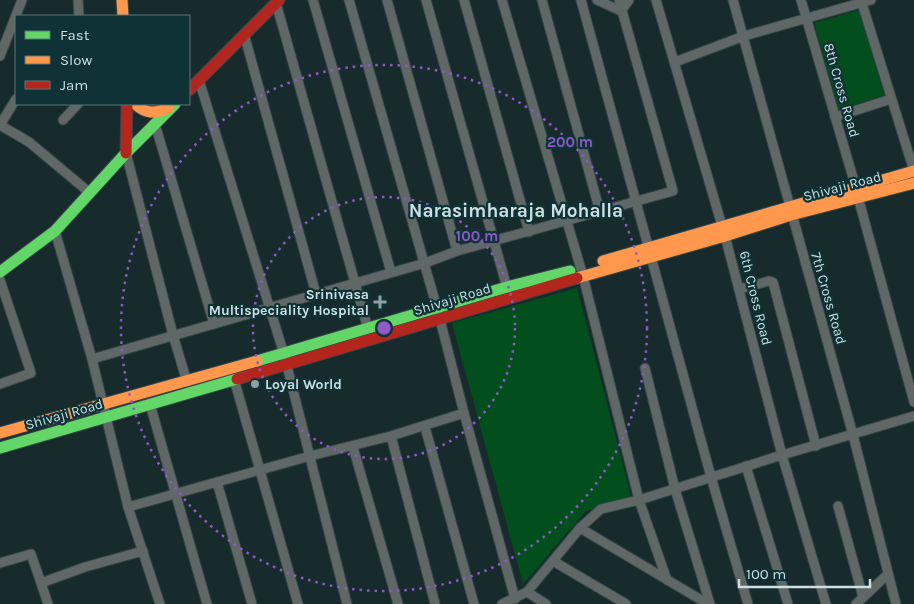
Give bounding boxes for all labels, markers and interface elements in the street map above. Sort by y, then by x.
legend [15,15,190,105]
text: Fast [60,26,90,44]
street label: 8th Cross Road [820,41,863,139]
text: Slow [60,51,92,69]
text: Jam [60,76,88,94]
text: 200 m [547,133,593,151]
street label: Shivaji Road [801,168,883,205]
district label: Narasimharaja Mohalla [409,200,623,222]
text: 100 m [456,227,498,245]
street label: 6th Cross Road [736,249,775,347]
street label: 7th Cross Road [807,250,850,346]
street label: Shivaji Road [411,280,493,319]
place label: Srinivasa Multispeciality Hospital [209,286,369,319]
marker: Srinivasa Multispeciality Hospital [373,295,387,309]
centre of rings [375,319,393,337]
place label: Loyal World [265,376,342,393]
marker: Loyal World [249,378,261,390]
street label: Shivaji Road [23,395,105,434]
scale bar [739,556,870,588]
text: 100 m [746,565,786,583]

